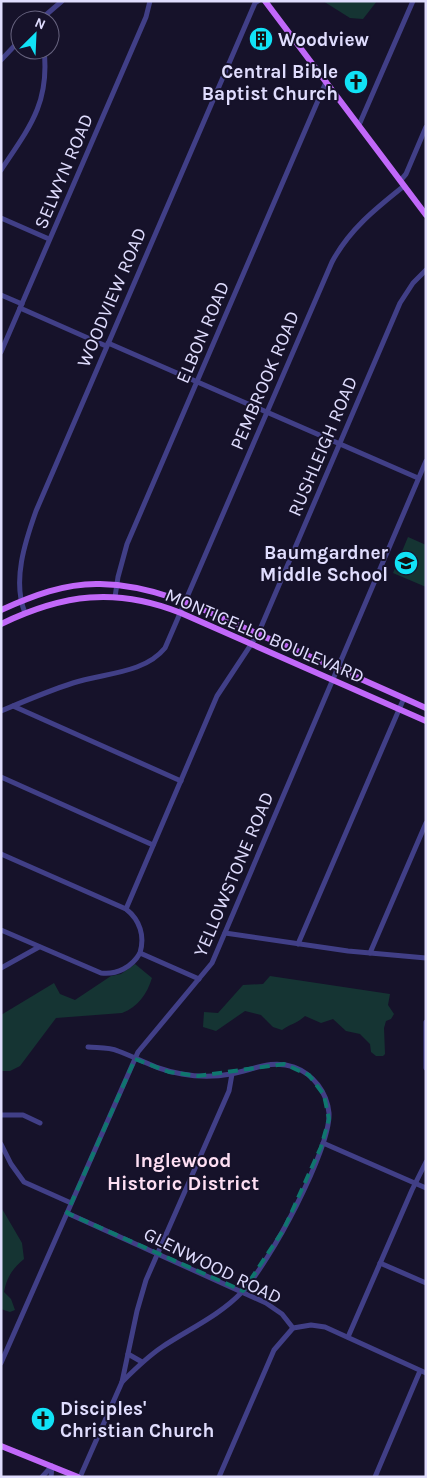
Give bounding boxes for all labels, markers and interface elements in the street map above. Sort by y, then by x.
north arrow [10,10,60,60]
text: N [32,14,48,33]
building icon: Woodview [248,26,274,52]
place label: Woodview [278,29,370,51]
place label: Central Bible Baptist Church [202,61,338,105]
church icon: Central Bible Baptist Church [343,69,369,95]
street label: SELWYN ROAD [30,111,98,232]
street label: WOODVIEW ROAD [73,224,151,371]
street label: ELBON ROAD [172,278,234,387]
street label: PEMBROOK ROAD [226,308,304,453]
street label: RUSHLEIGH ROAD [284,373,362,520]
place label: Baumgardner Middle School [260,542,389,586]
school or university icon: Baumgardner Middle School [393,550,419,576]
street label: MONTICELLO BOULEVARD [162,584,368,688]
street label: YELLOWSTONE ROAD [189,789,279,960]
district label: Inglewood Historic District [107,1149,259,1195]
street label: GLENWOOD ROAD [140,1223,285,1309]
place label: Disciples' Christian Church [60,1398,214,1442]
church icon: Disciples' Christian Church [30,1406,56,1432]

